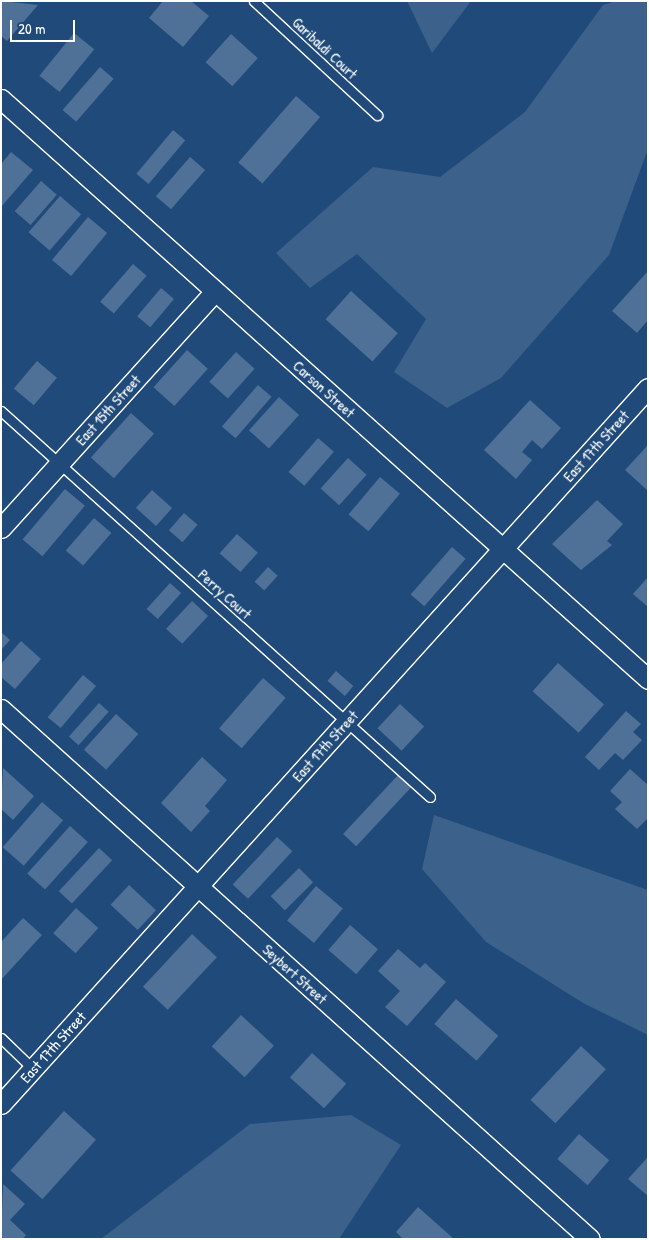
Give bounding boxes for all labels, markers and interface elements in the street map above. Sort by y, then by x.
scale bar [12,10,78,42]
street label: Garibaldi Court [289,13,361,83]
text: 20 m [18,18,45,39]
street label: Carson Street [289,357,359,421]
street label: East 15th Street [72,371,144,449]
street label: East 17th Street [559,407,633,485]
street label: Perry Court [195,565,255,623]
street label: East 17th Street [288,707,362,785]
street label: Seybert Street [259,940,331,1008]
street label: East 17th Street [16,1008,90,1086]

